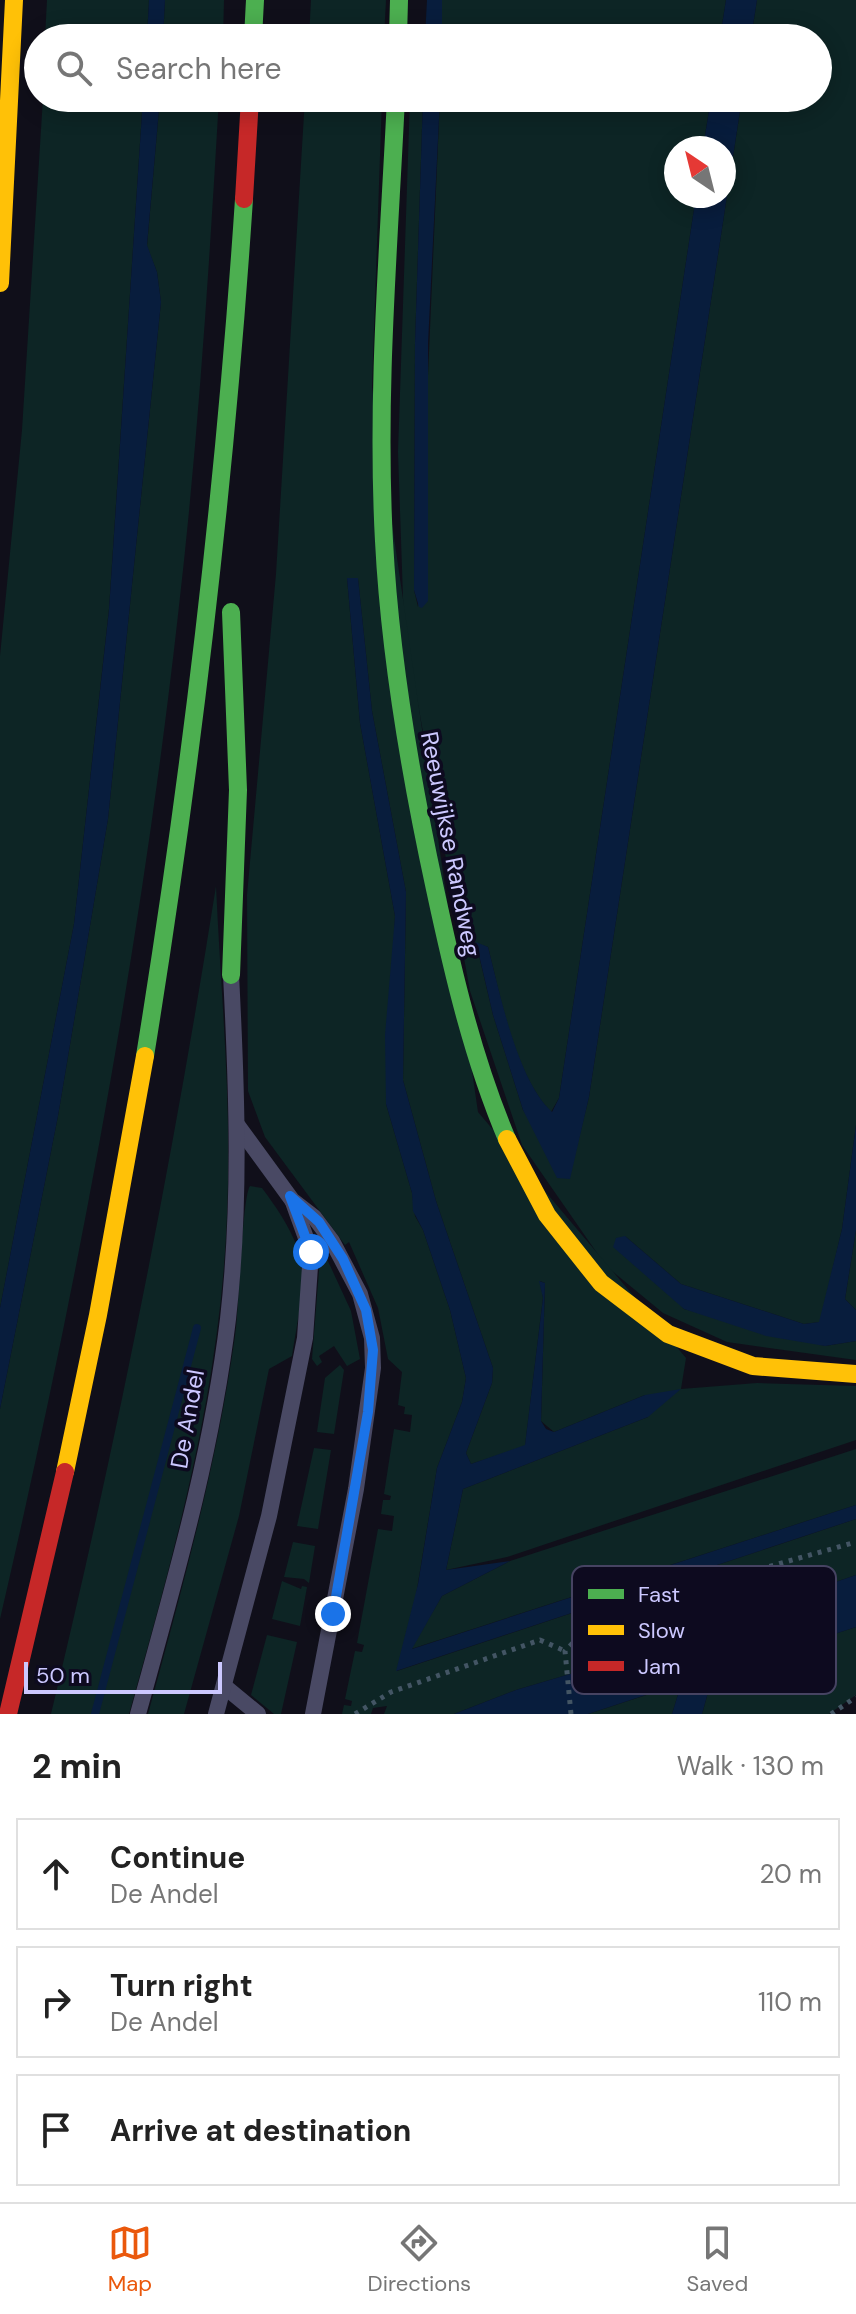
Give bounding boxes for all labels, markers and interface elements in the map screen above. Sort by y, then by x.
search box [24,24,832,112]
icon: search [52,46,96,90]
text: Search here [116,49,282,88]
north arrow [664,136,736,208]
street label: Reeuwijkse Randweg [414,729,488,959]
route start [293,1234,329,1270]
street label: De Andel [163,1367,211,1471]
legend [572,1566,836,1694]
text: Fast [638,1580,680,1609]
route end [315,1596,351,1632]
text: Slow [638,1616,685,1645]
text: Jam [638,1652,681,1681]
scale bar [24,1658,222,1694]
text: 50 m [36,1661,90,1690]
text: 2 min [32,1744,122,1789]
text: Walk · 130 m [677,1749,824,1783]
text: Continue [110,1838,245,1877]
icon: ahead [34,1852,78,1896]
text: 20 m [759,1857,822,1891]
text: De Andel [110,1877,219,1911]
text: Turn right [110,1966,253,2005]
icon: right [34,1980,78,2024]
text: 110 m [758,1985,822,2019]
text: De Andel [110,2005,219,2039]
icon: arrive [34,2108,78,2152]
text: Arrive at destination [110,2111,411,2150]
tab: Map [108,2221,152,2298]
tab: Directions [368,2221,471,2298]
tab: Saved [687,2221,748,2298]

